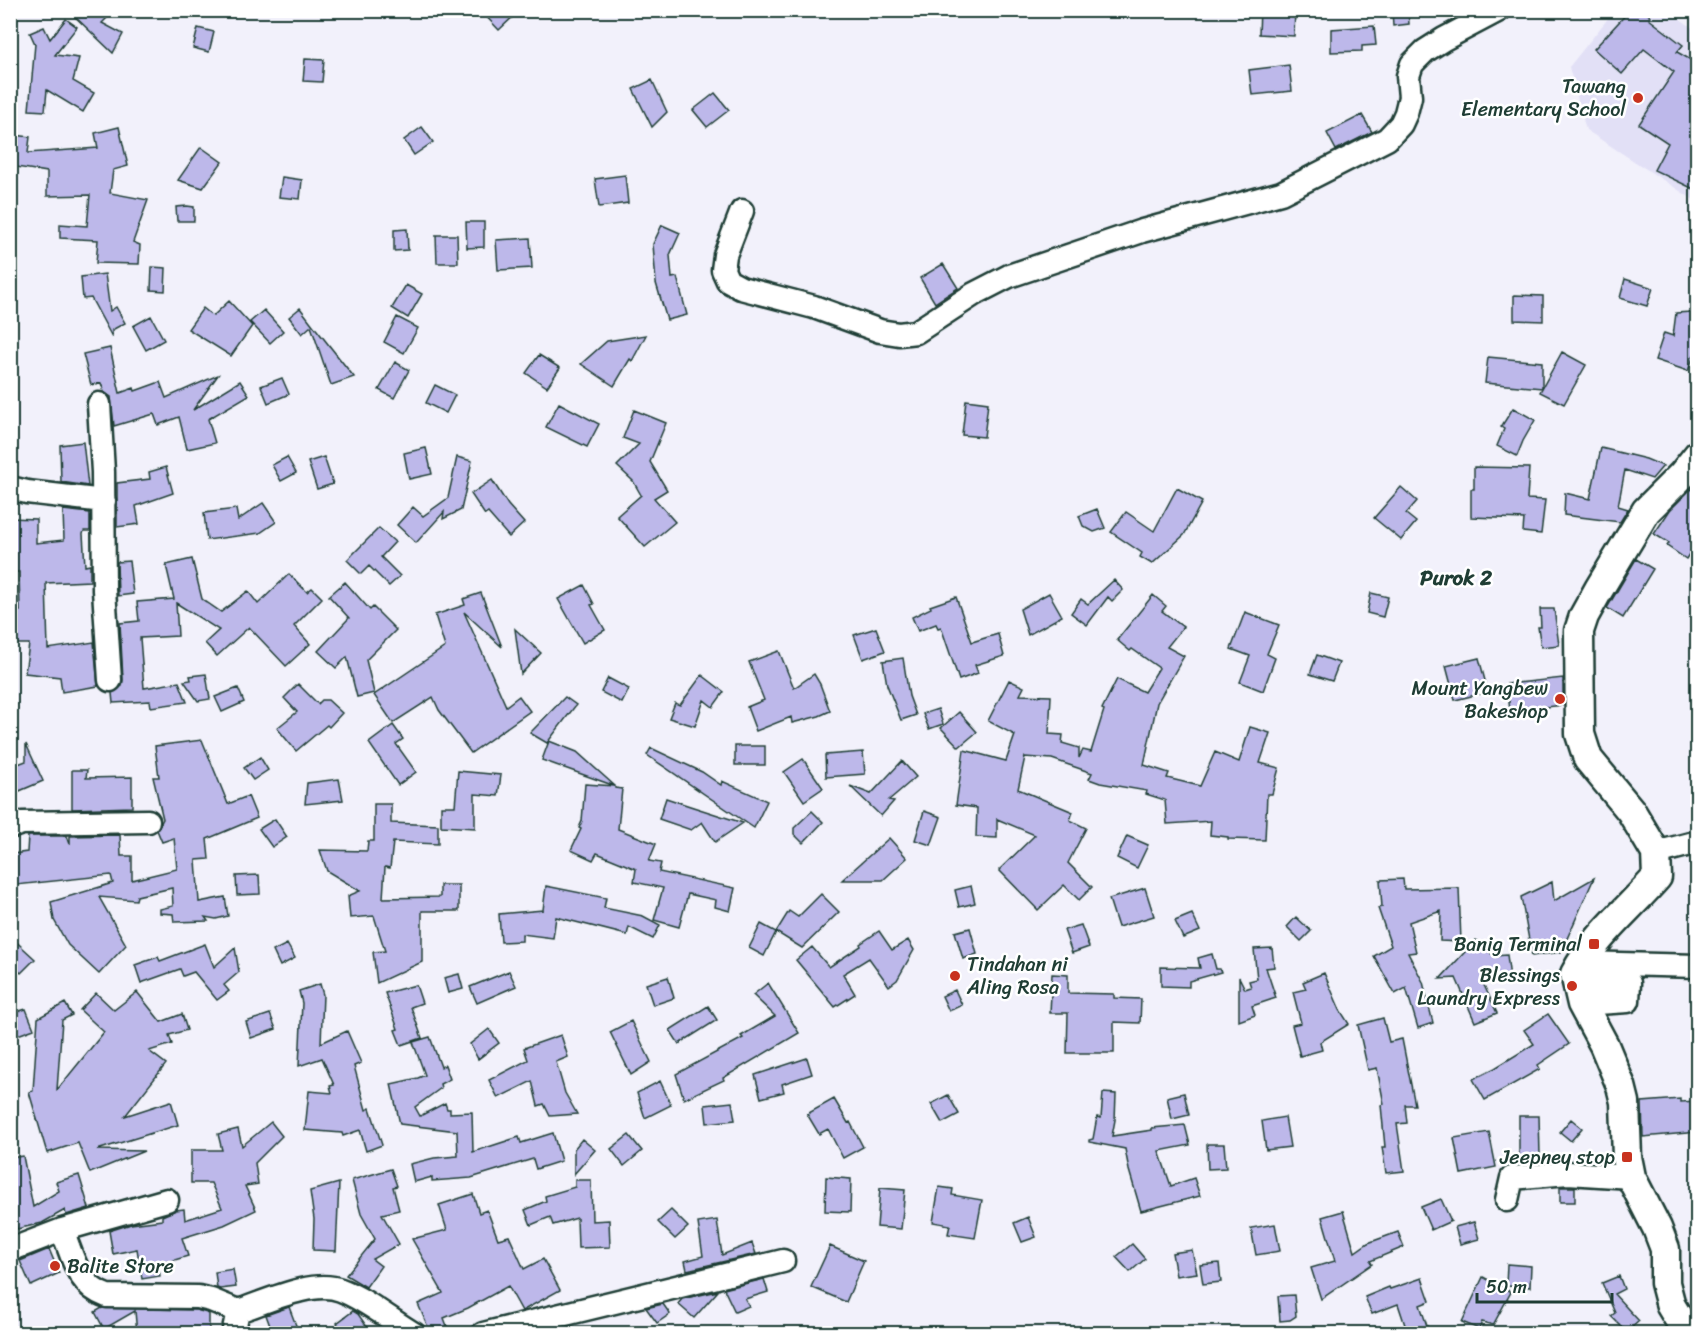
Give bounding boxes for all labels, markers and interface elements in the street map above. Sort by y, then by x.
place label: Tawang Elementary School [1461,69,1626,127]
marker: Tawang Elementary School [1631,91,1645,105]
district label: Purok 2 [1420,559,1492,597]
place label: Mount Yangbew Bakeshop [1411,671,1548,729]
marker: Mount Yangbew Bakeshop [1553,692,1567,706]
place label: Banig Terminal [1454,927,1582,962]
marker: Banig Terminal [1587,937,1601,951]
place label: Tindahan ni Aling Rosa [966,947,1069,1005]
place label: Blessings Laundry Express [1417,958,1561,1016]
marker: Tindahan ni Aling Rosa [948,969,962,983]
marker: Blessings Laundry Express [1565,979,1579,993]
place label: Jeepney stop [1499,1140,1615,1175]
marker: Jeepney stop [1620,1150,1634,1164]
place label: Balite Store [67,1249,174,1284]
marker: Balite Store [48,1259,62,1273]
scale bar [1477,1266,1612,1304]
text: 50 m [1486,1271,1527,1303]

